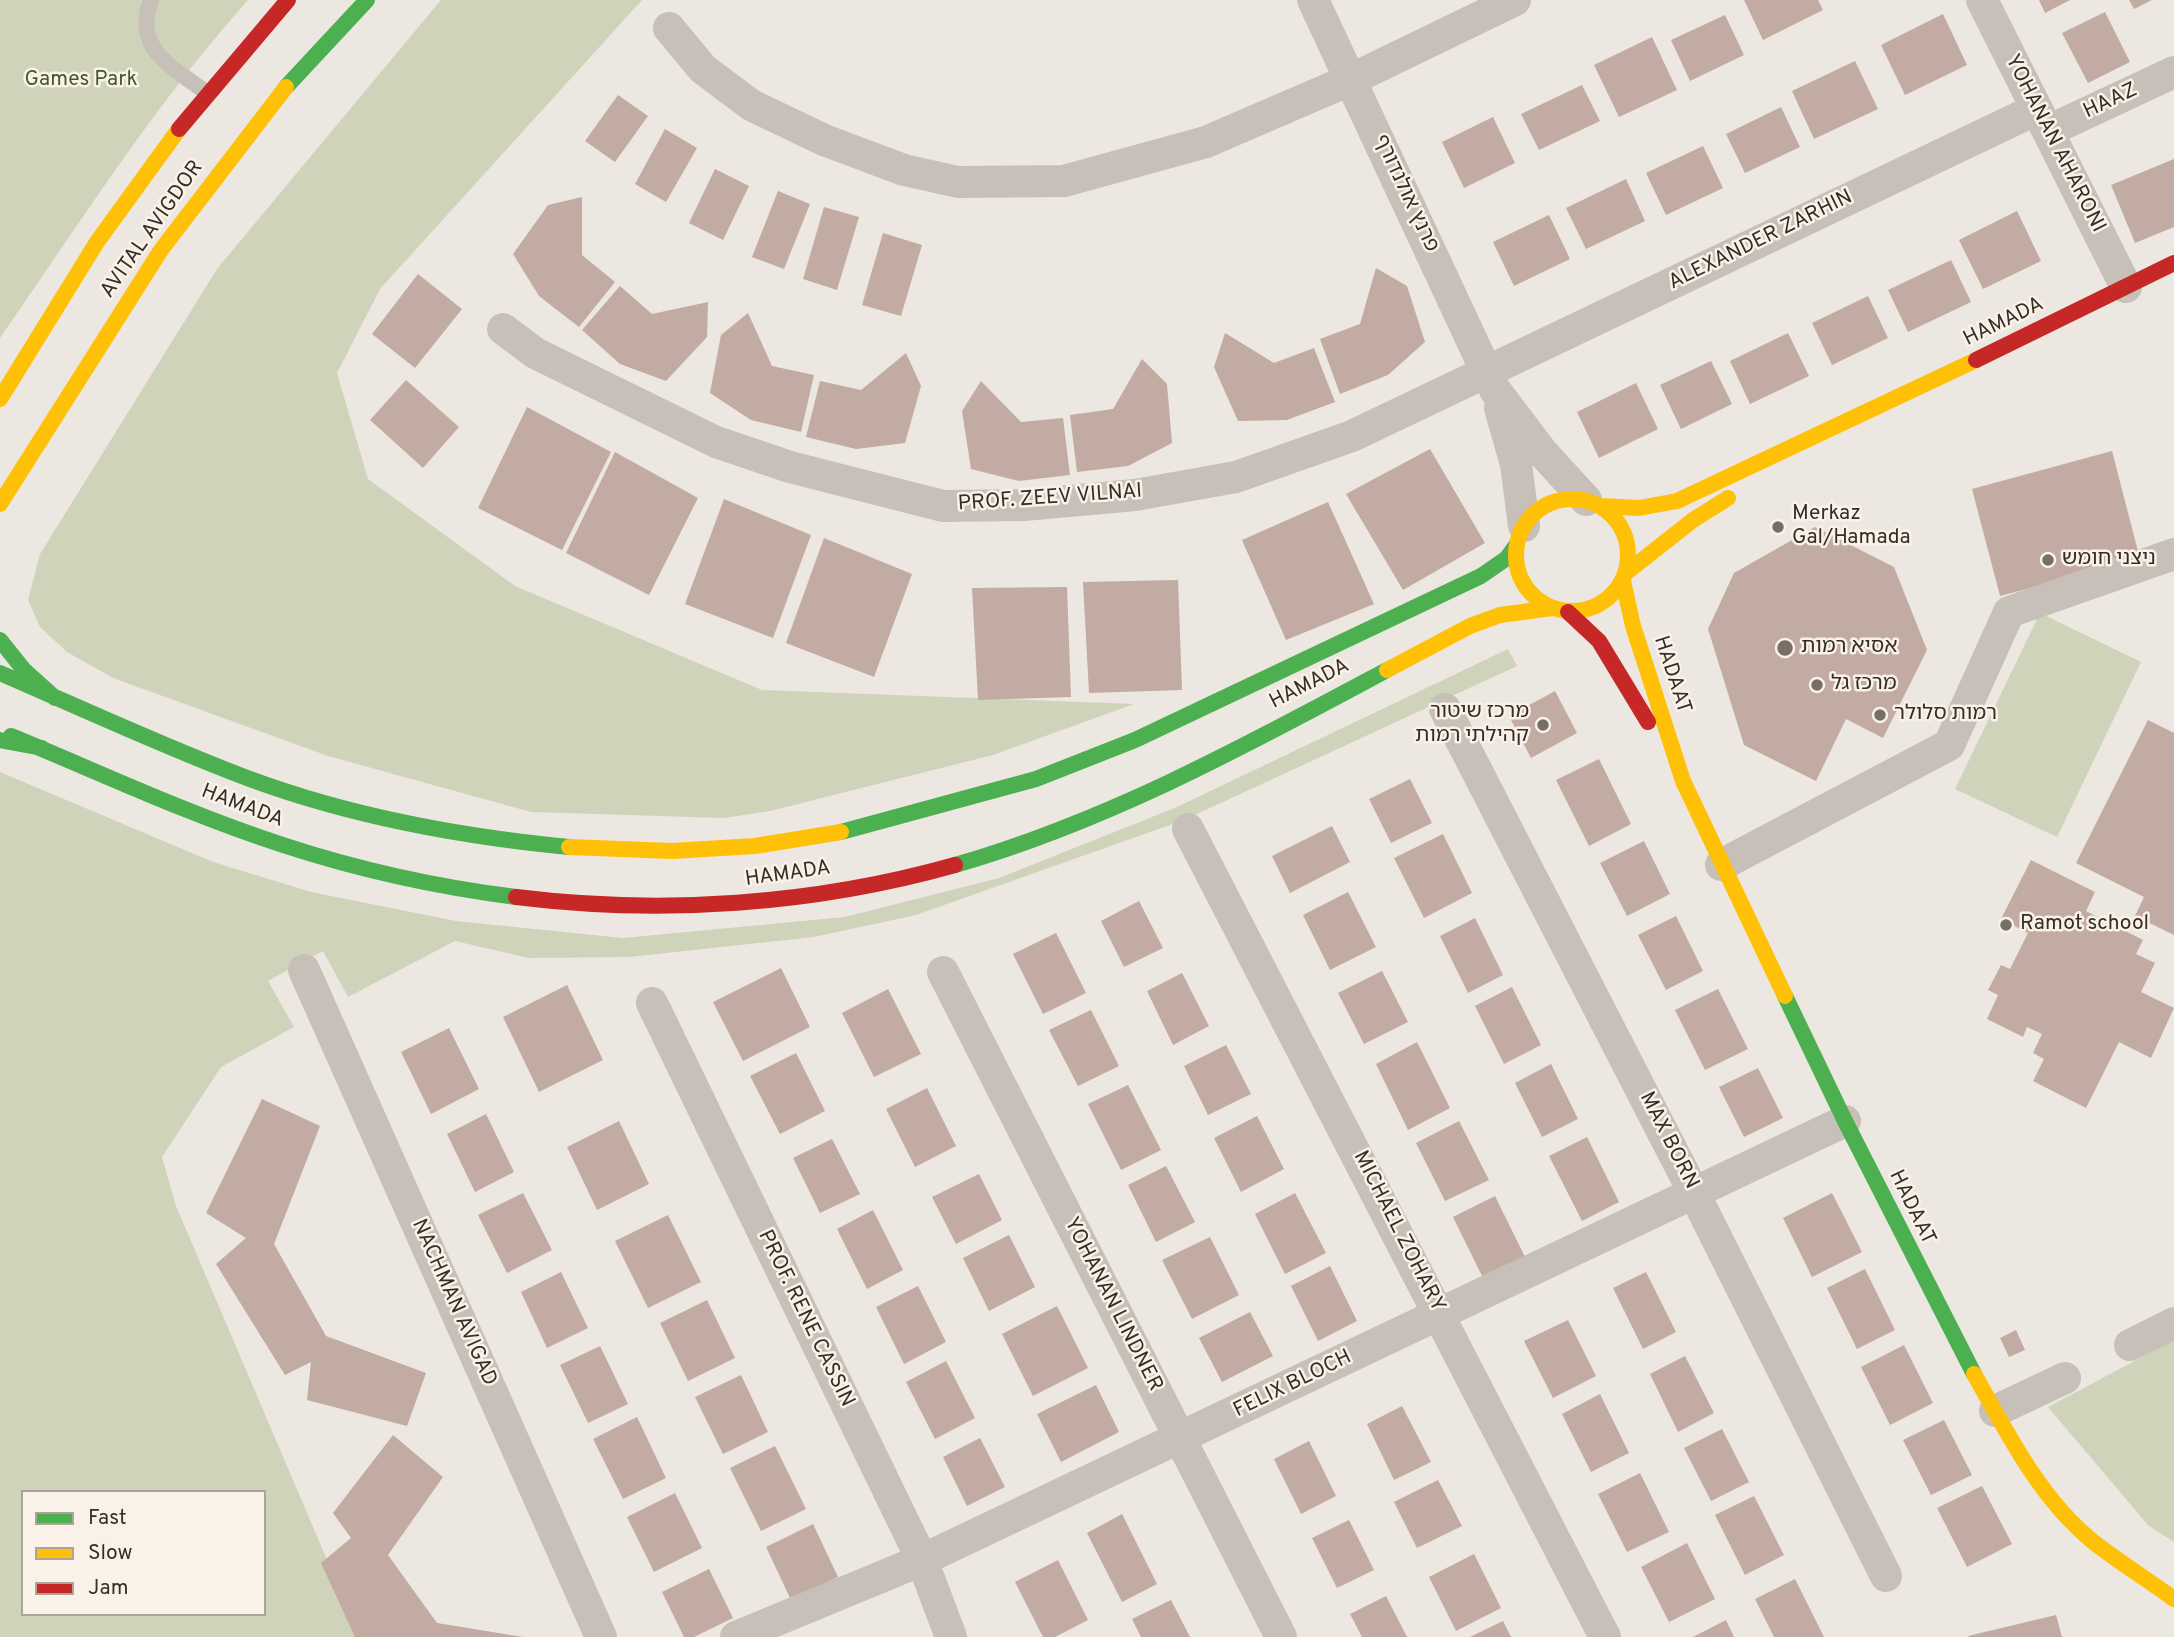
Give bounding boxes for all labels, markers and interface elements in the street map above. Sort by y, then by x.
street label: YOHANAN AHARONI [1998,51,2110,237]
park label: Games Park [24,68,138,94]
street label: HAAZ [2080,79,2142,125]
street label: פרנץ אולנדורף [1367,131,1443,257]
street label: AVITAL AVIGDOR [96,156,210,304]
street label: ALEXANDER ZARHIN [1665,185,1857,297]
street label: HAMADA [1960,293,2048,353]
street label: PROF. ZEEV VILNAI [957,480,1143,518]
place label: Merkaz Gal/Hamada [1792,502,1911,552]
marker: Merkaz Gal/Hamada [1770,519,1786,535]
place label: ניצני חומש [2062,547,2156,573]
marker: ניצני חומש [2040,552,2056,568]
street label: HADAAT [1647,633,1695,717]
place label: אסיא רמות [1801,635,1898,661]
marker: אסיא רמות [1775,638,1795,658]
street label: HAMADA [1266,654,1354,716]
place label: מרכז גל [1831,672,1897,698]
marker: מרכז גל [1809,677,1825,693]
place label: מרכז שיטור קהילתי רמות [1415,700,1529,750]
place label: רמות סלולר [1894,702,1997,728]
marker: רמות סלולר [1872,707,1888,723]
marker: מרכז שיטור קהילתי רמות [1535,717,1551,733]
street label: HAMADA [197,780,287,834]
street label: HAMADA [744,857,832,893]
place label: Ramot school [2020,912,2149,938]
marker: Ramot school [1998,917,2014,933]
street label: MAX BORN [1633,1088,1703,1194]
street label: MICHAEL ZOHARY [1346,1147,1450,1317]
street label: HADAAT [1882,1167,1940,1249]
street label: YOHANAN LINDNER [1057,1214,1167,1396]
street label: NACHMAN AVIGAD [405,1216,501,1390]
street label: PROF. RENE CASSIN [751,1226,859,1412]
street label: FELIX BLOCH [1230,1346,1356,1424]
legend [21,1490,266,1616]
text: Fast [88,1505,127,1532]
text: Slow [88,1540,133,1567]
text: Jam [88,1575,129,1602]

